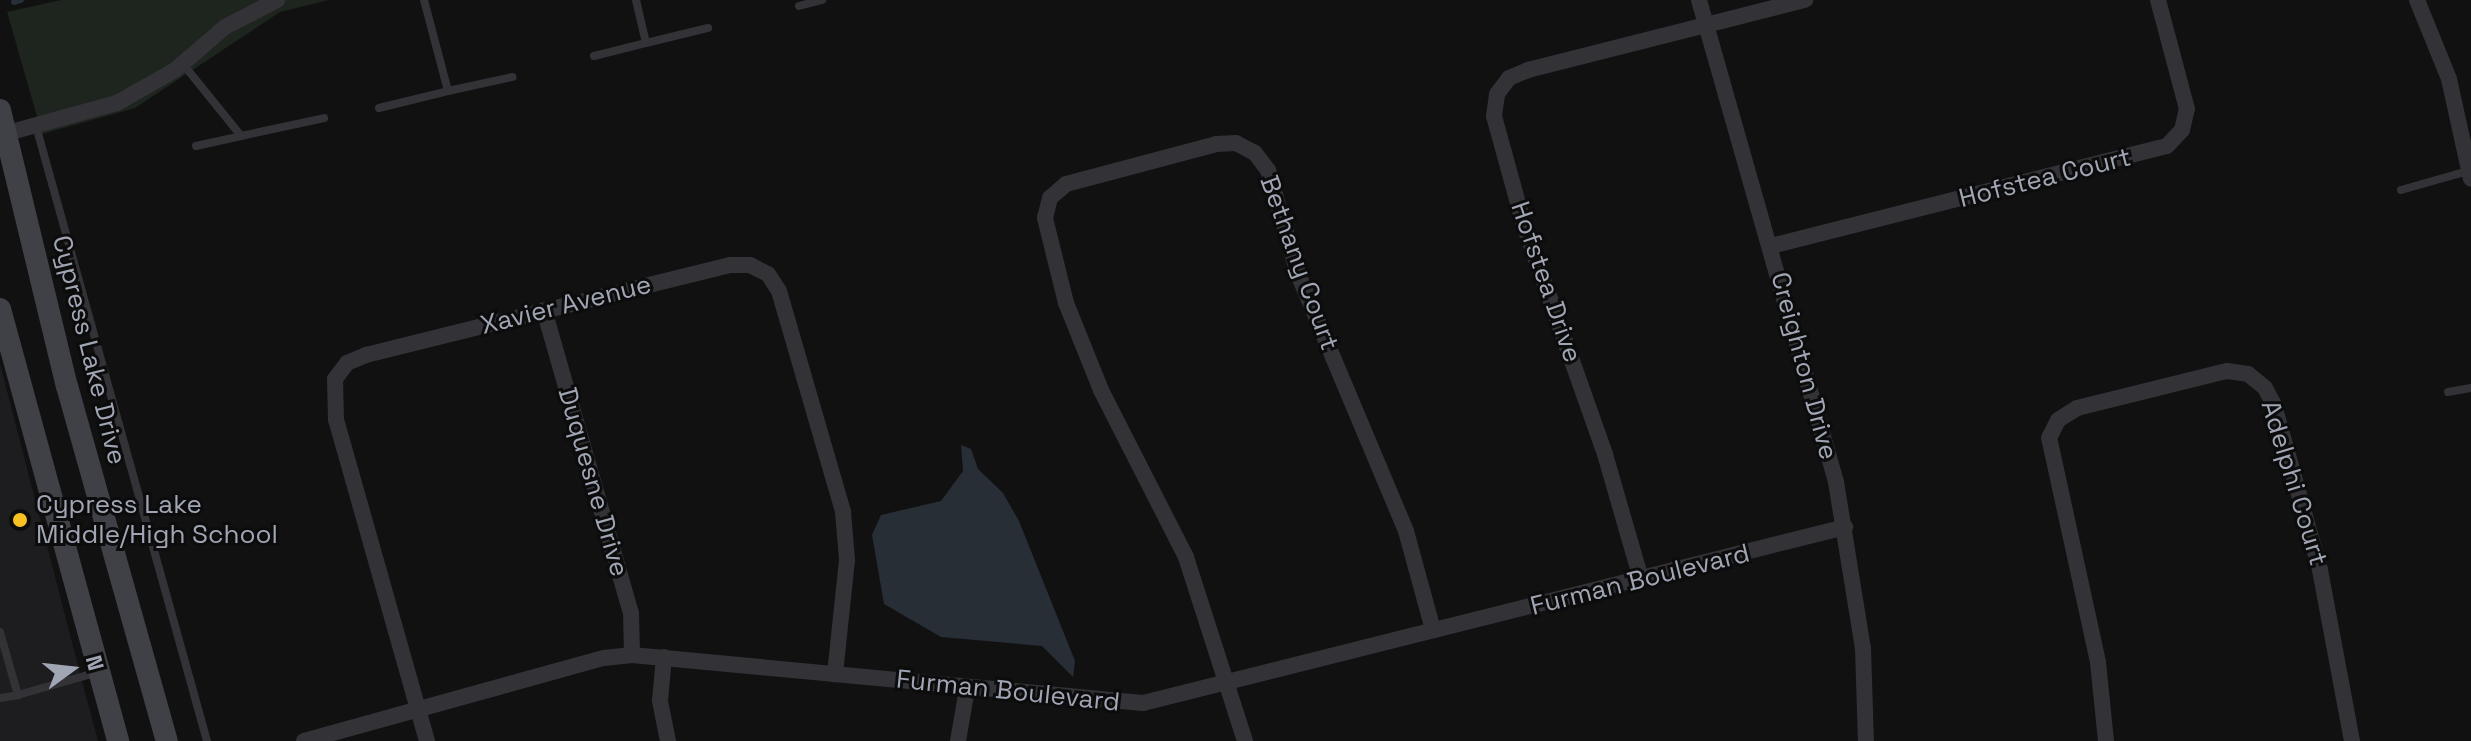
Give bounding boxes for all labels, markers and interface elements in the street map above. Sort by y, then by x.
street label: Hofstea Court [1956,142,2134,214]
street label: Bethany Court [1253,171,1345,355]
street label: Hofstea Drive [1504,197,1588,367]
street label: Cypress Lake Drive [45,232,133,468]
street label: Xavier Avenue [477,269,655,341]
street label: Creighton Drive [1764,269,1844,463]
street label: Duquesne Drive [551,384,635,580]
street label: Adelphi Court [2254,397,2334,569]
place label: Cypress Lake Middle/High School [36,489,278,550]
marker: Cypress Lake Middle/High School [11,511,29,529]
street label: Furman Boulevard [1527,538,1753,622]
north arrow [32,629,112,709]
text: N [80,652,111,674]
street label: Furman Boulevard [895,664,1121,718]

